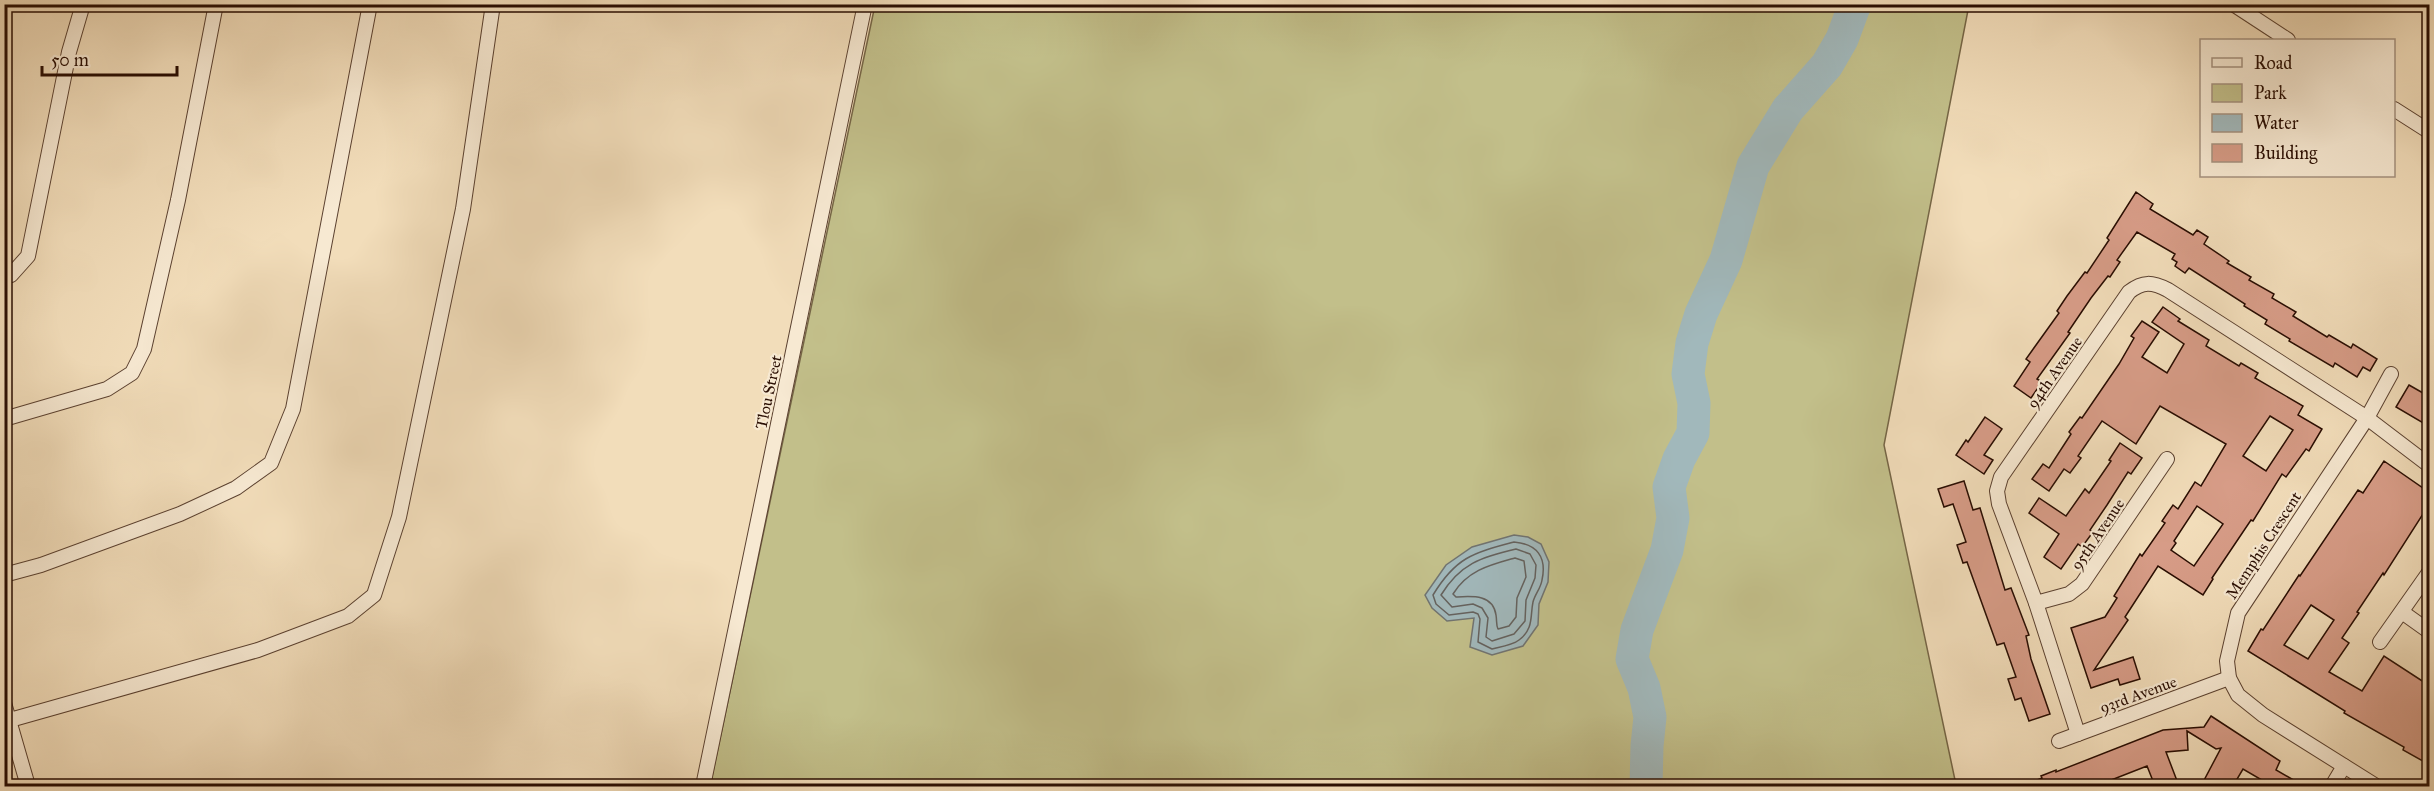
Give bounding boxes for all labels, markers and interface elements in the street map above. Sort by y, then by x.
scale bar [42,39,177,77]
legend [2200,39,2395,177]
text: 50 m [51,49,89,71]
text: Road [2254,52,2292,74]
text: Park [2254,82,2287,104]
text: Water [2254,112,2299,134]
text: Building [2254,142,2318,165]
street label: 94th Avenue [2023,332,2086,412]
street label: Tlou Street [751,353,786,431]
street label: Memphis Crescent [2222,488,2305,602]
street label: 95th Avenue [2067,495,2128,574]
street label: 93rd Avenue [2097,672,2180,717]

